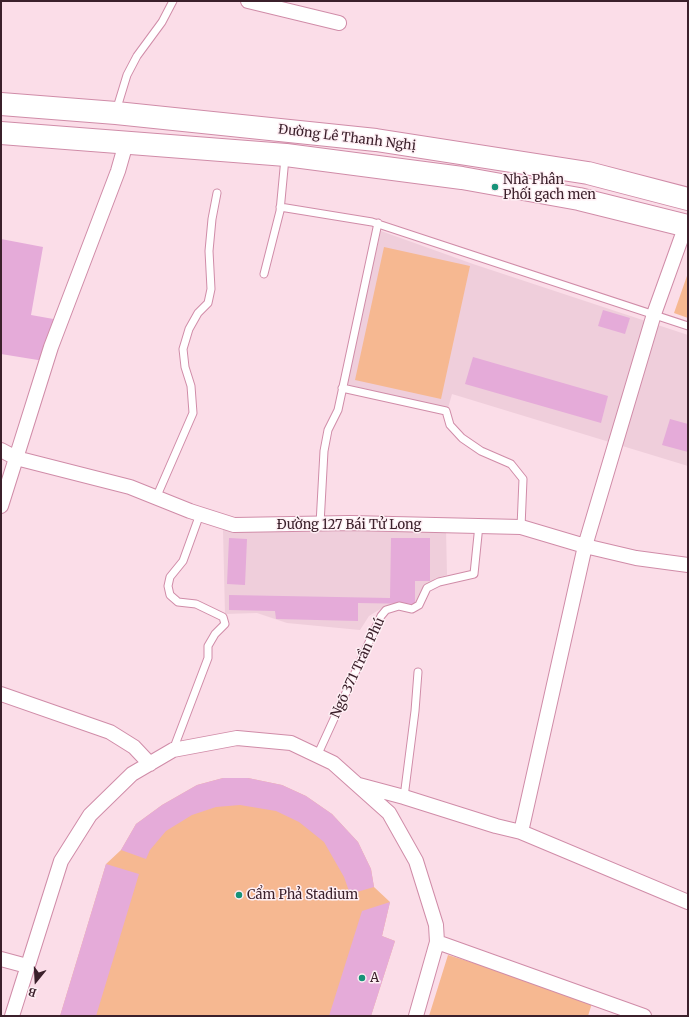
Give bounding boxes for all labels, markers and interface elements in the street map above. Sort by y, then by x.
street label: Đường Lê Thanh Nghị [277,122,417,154]
place label: Nhà Phân Phối gạch men [503,172,596,203]
marker: Nhà Phân Phối gạch men [490,182,500,192]
street label: Đường 127 Bái Tử Long [277,517,421,533]
street label: Ngõ 371 Trần Phú [328,615,388,721]
place label: Cẩm Phả Stadium [247,887,358,903]
marker: Cẩm Phả Stadium [234,890,244,900]
north arrow [16,961,56,1001]
place label: A [370,970,379,986]
marker: A [357,973,367,983]
text: B [26,985,38,1000]

